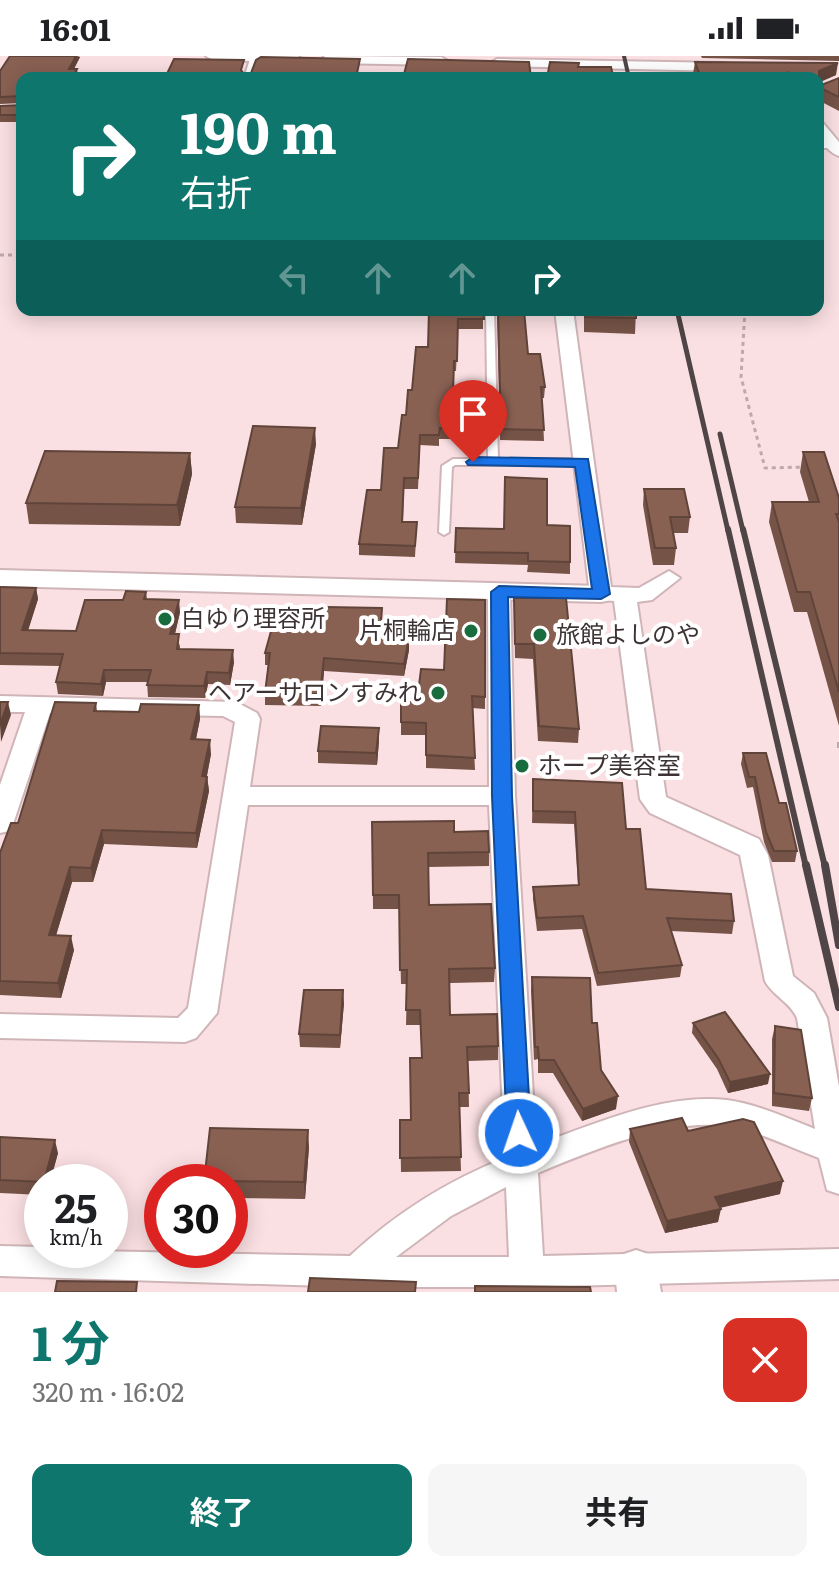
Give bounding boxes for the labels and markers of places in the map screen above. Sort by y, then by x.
pin [439,380,507,462]
place label: 白ゆり理容所 [181,599,325,634]
marker: 白ゆり理容所 [156,610,174,628]
place label: 片桐輪店 [359,611,455,646]
place label: 旅館よしのや [556,615,700,650]
marker: 片桐輪店 [462,622,480,640]
marker: 旅館よしのや [531,626,549,644]
place label: ヘアーサロンすみれ [208,673,422,708]
marker: ヘアーサロンすみれ [429,684,447,702]
place label: ホープ美容室 [538,746,681,781]
marker: ホープ美容室 [513,757,531,775]

